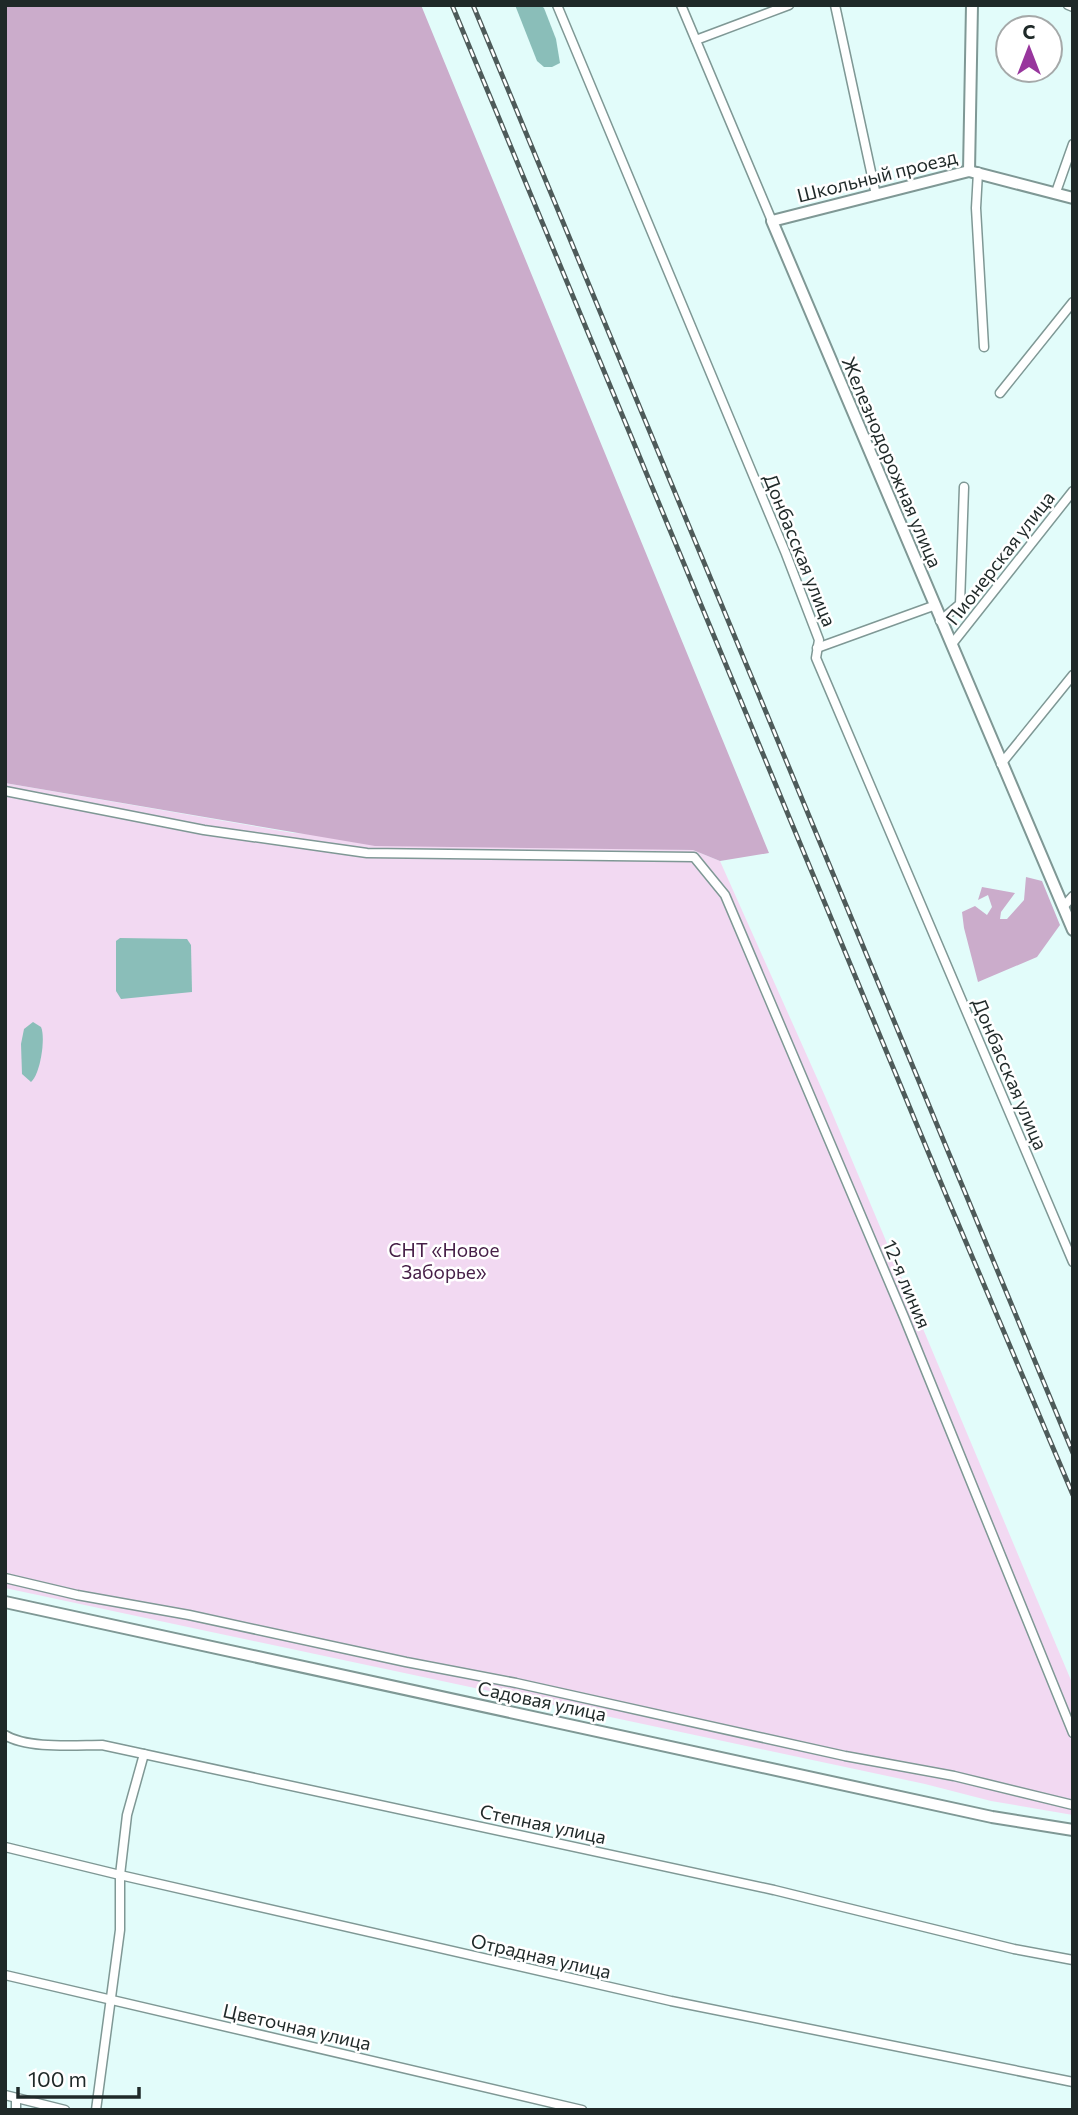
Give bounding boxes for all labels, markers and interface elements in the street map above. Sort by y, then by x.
north arrow [994,14,1064,84]
text: С [1023,20,1036,43]
street label: Школьный проезд [794,144,959,207]
street label: Железнодорожная улица [838,353,947,571]
street label: Донбасская улица [759,470,842,630]
street label: Пионерская улица [940,486,1059,629]
street label: Донбасская улица [968,994,1053,1153]
street label: 12-я линия [879,1236,936,1332]
park label: СНТ «Новое Заборье» [389,1238,499,1283]
street label: Садовая улица [476,1676,609,1725]
street label: Степная улица [478,1799,608,1848]
street label: Отрадная улица [469,1928,613,1983]
street label: Цветочная улица [221,1998,373,2055]
scale bar [18,2056,138,2100]
text: 100 m [28,2066,87,2091]

